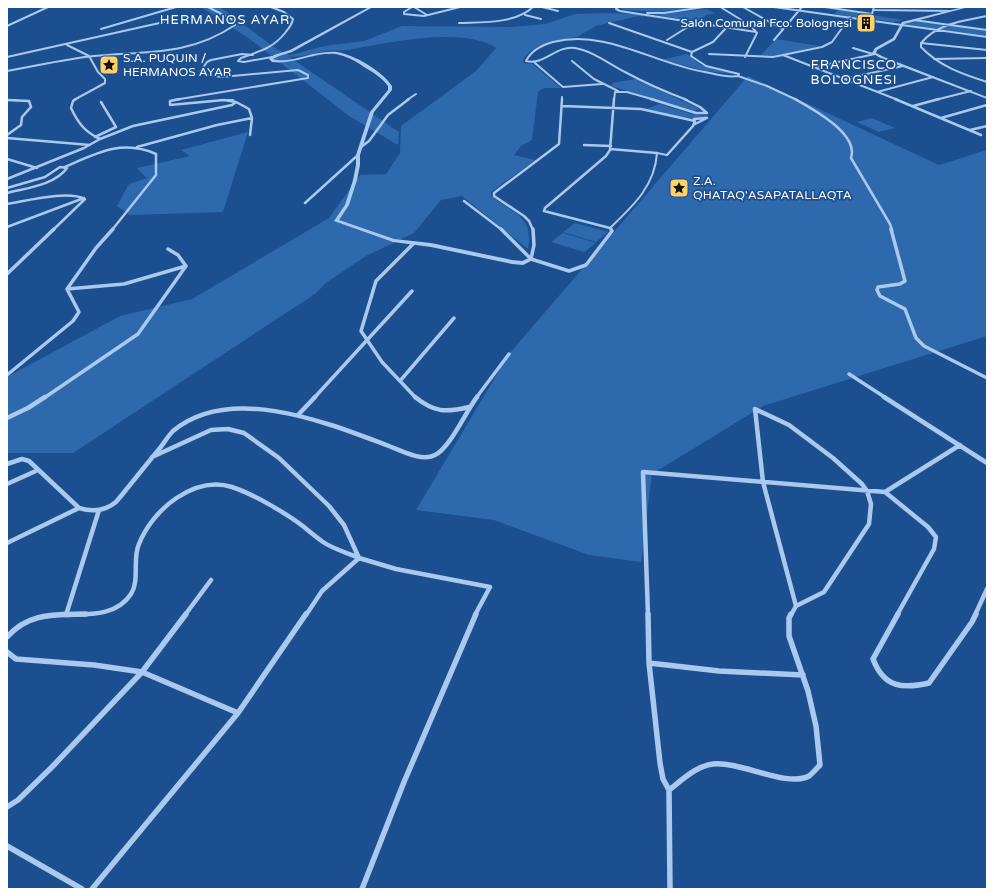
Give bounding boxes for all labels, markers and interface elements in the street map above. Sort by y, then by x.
district label: HERMANOS AYAR [160,12,290,28]
building icon: Salón Comunal Fco. Bolognesi [855,12,877,34]
place label: Salón Comunal Fco. Bolognesi [680,16,852,30]
place label: S.A. PUQUIN / HERMANOS AYAR [123,51,231,79]
place icon: S.A. PUQUIN / HERMANOS AYAR [98,54,120,76]
district label: FRANCISCO BOLOGNESI [811,57,897,88]
place label: Z.A. QHATAQ'ASAPATALLAQTA [693,174,852,202]
place icon: Z.A. QHATAQ'ASAPATALLAQTA [668,177,690,199]

